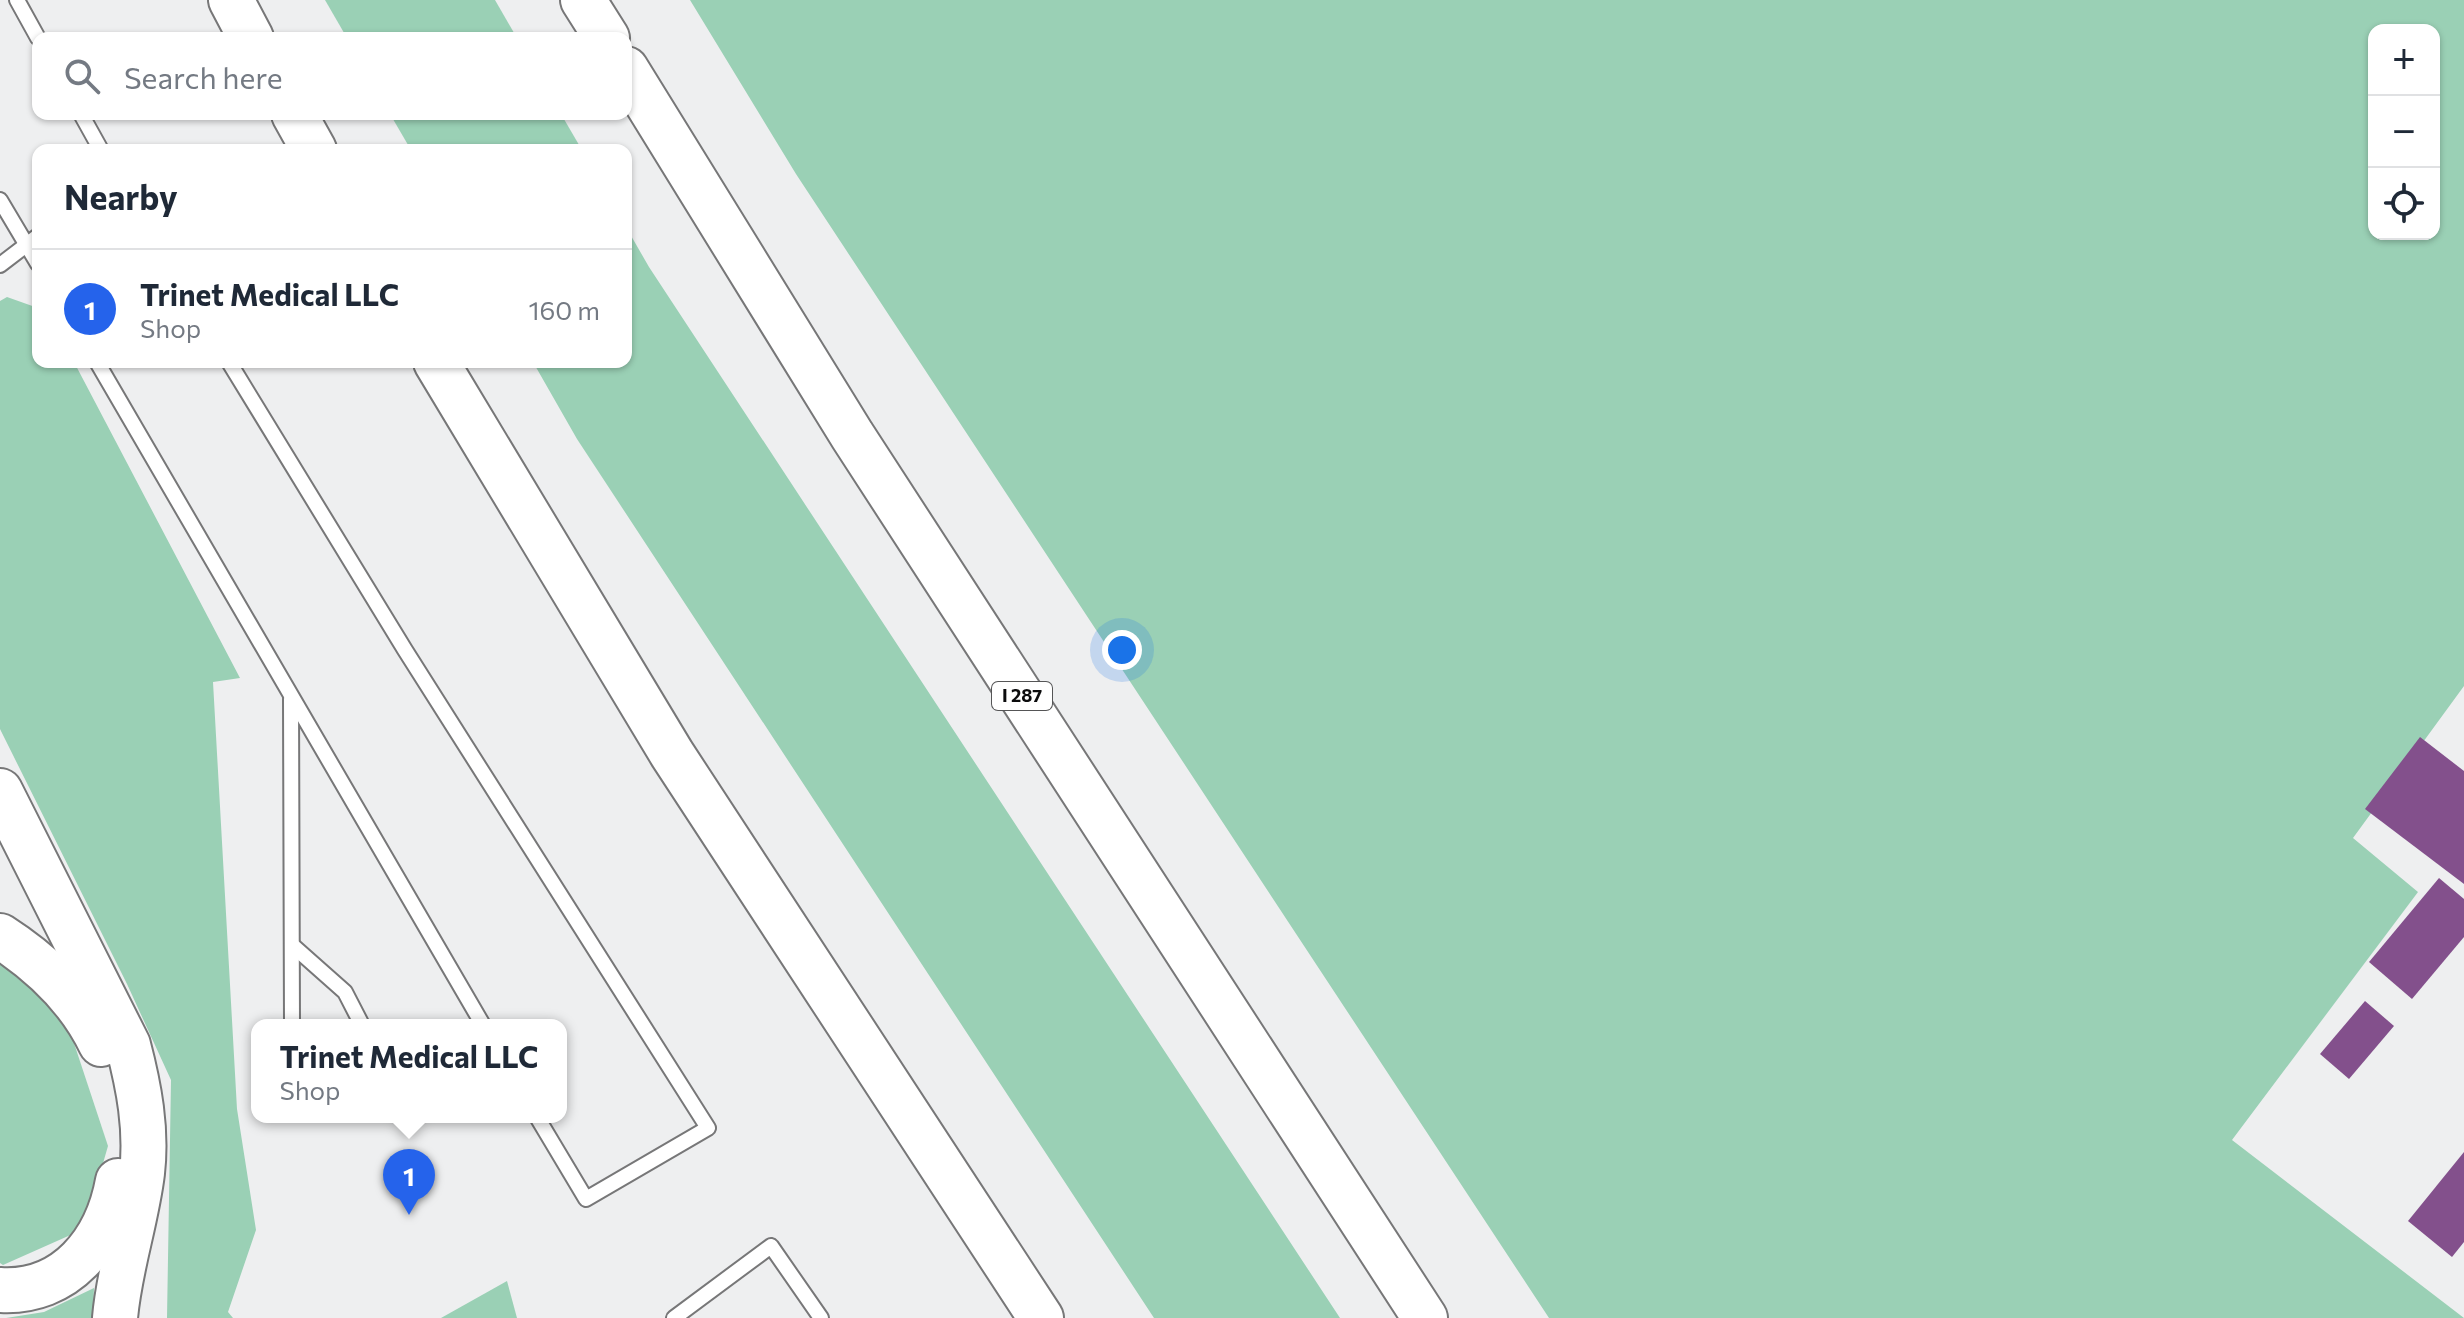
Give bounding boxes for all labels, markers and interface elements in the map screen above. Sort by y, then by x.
map controls [2368,24,2440,240]
button: + [2368,24,2440,96]
search box [32,32,632,120]
icon: search [60,54,104,98]
text: Search here [124,58,283,95]
button: − [2368,96,2440,168]
button: locate [2368,168,2440,240]
text: Nearby [64,175,178,217]
text: Trinet Medical LLC [140,275,399,312]
text: 1 [84,294,96,325]
text: 160 m [528,294,600,325]
text: Shop [140,312,201,343]
your location [1102,630,1142,670]
road number: I 287 [992,682,1052,710]
popup [251,1019,567,1123]
text: Trinet Medical LLC [279,1037,539,1074]
text: Shop [279,1074,340,1105]
pin: 1 [383,1149,435,1215]

